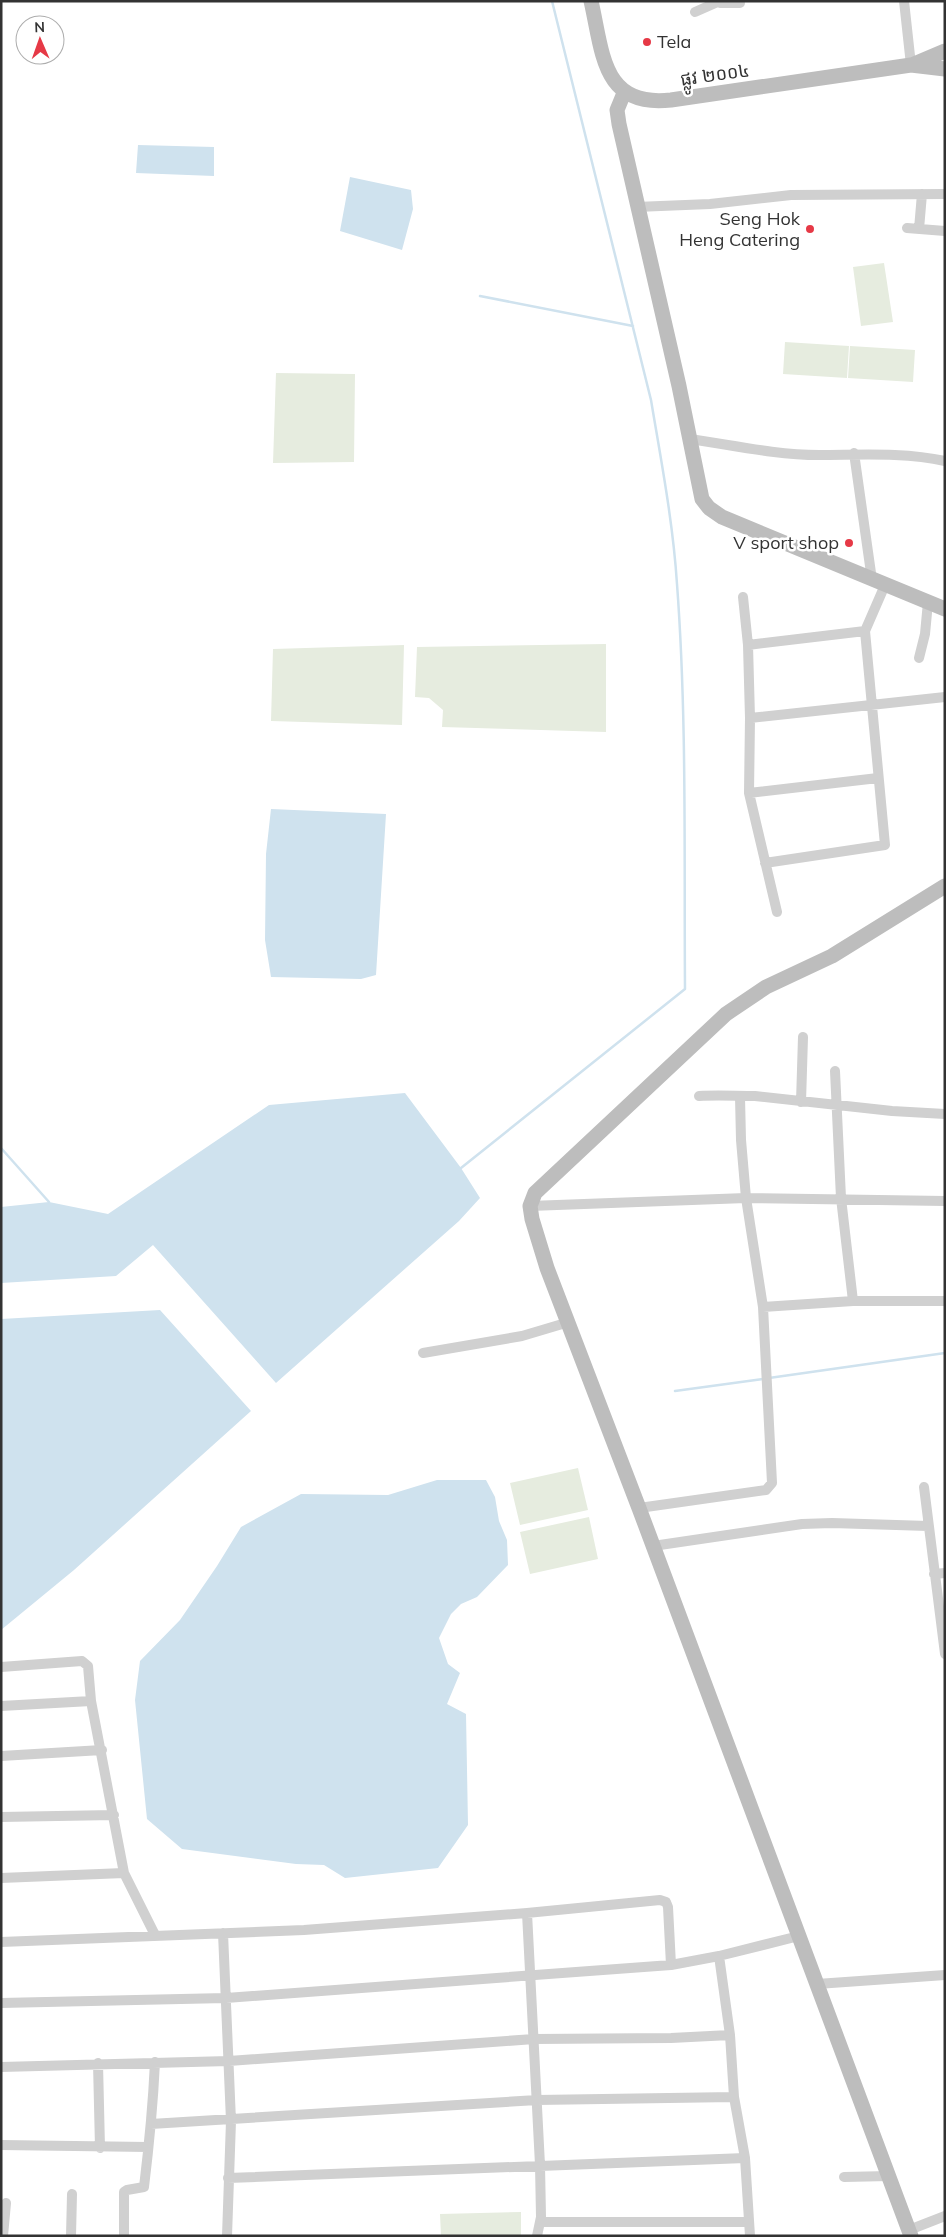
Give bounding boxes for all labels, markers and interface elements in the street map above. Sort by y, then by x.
north arrow [15,15,65,65]
text: N [34,18,45,36]
place label: Tela [657,30,691,53]
marker: Tela [641,36,653,48]
street label: ផ្លូវ ២០០៤ [679,58,752,96]
place label: Seng Hok Heng Catering [679,207,801,251]
marker: Seng Hok Heng Catering [804,223,816,235]
place label: V sport shop [733,531,839,554]
marker: V sport shop [843,537,855,549]

